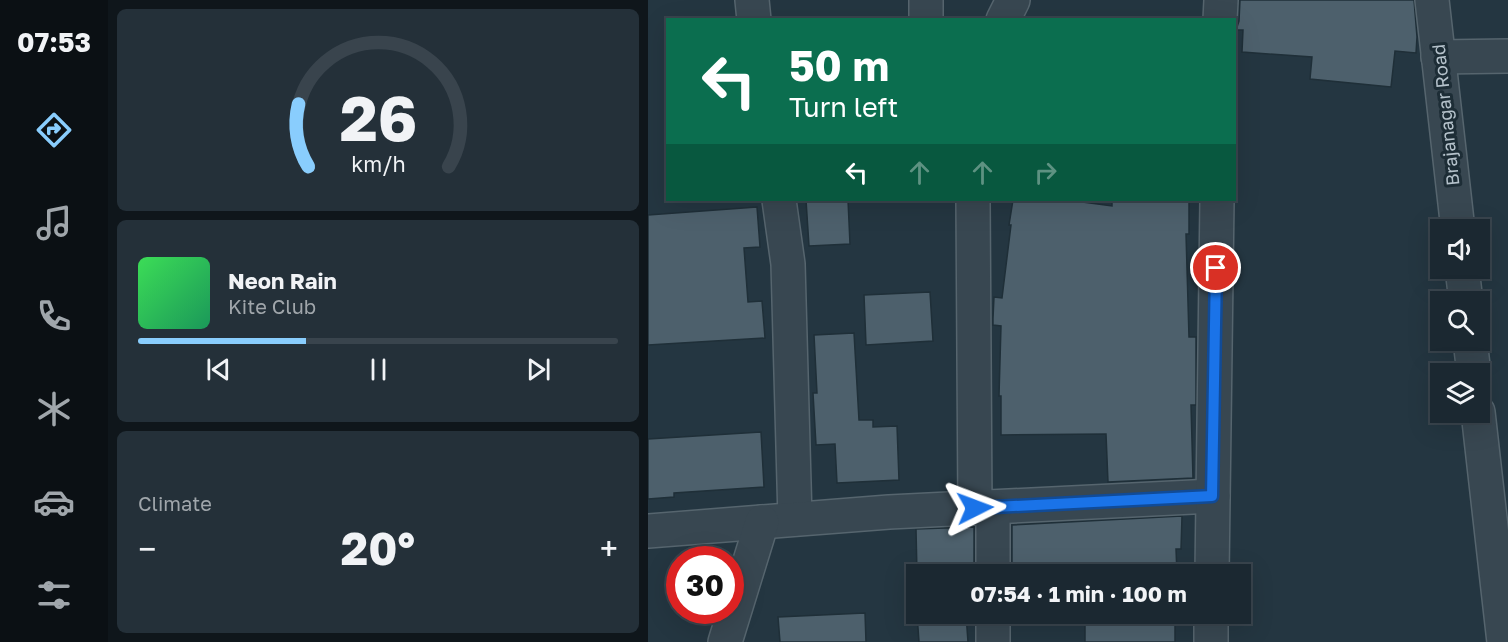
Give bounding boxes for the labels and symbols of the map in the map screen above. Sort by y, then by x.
street label: Brajanagar Road [1427,43,1463,187]
pin [1190,242,1241,293]
position arrow [943,476,1007,540]
speed limit sign: 30 [666,546,744,624]

